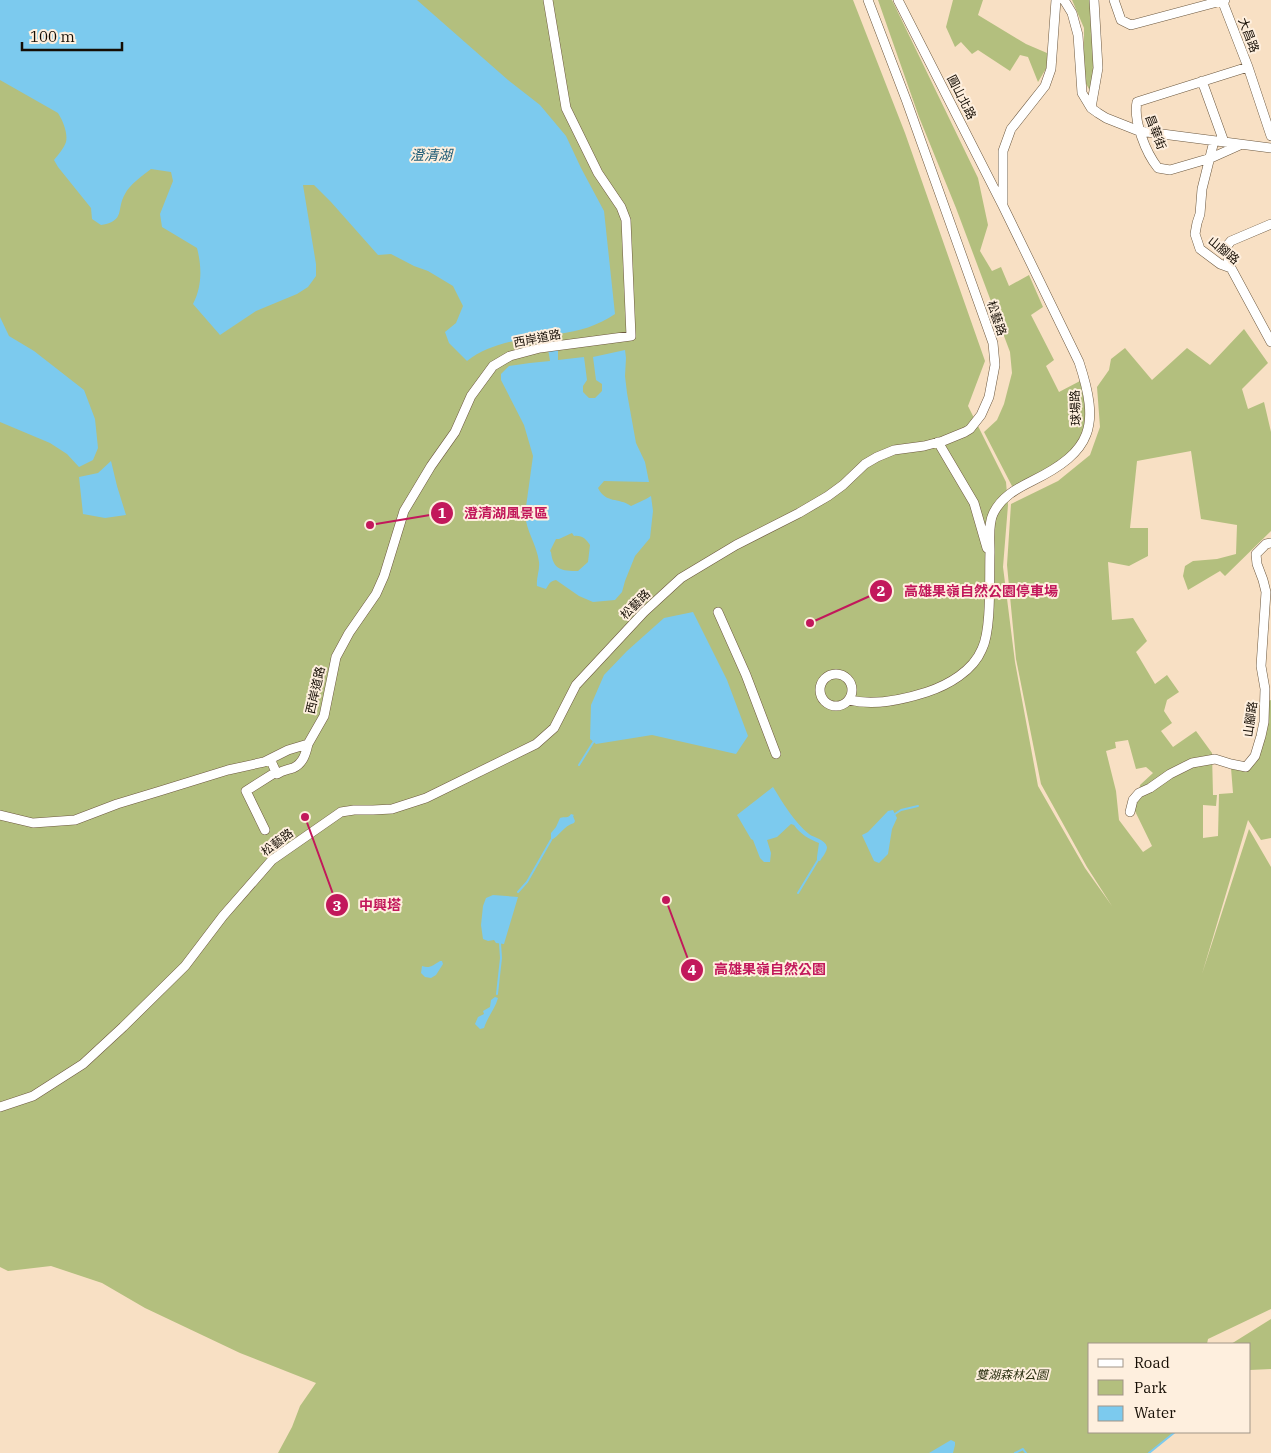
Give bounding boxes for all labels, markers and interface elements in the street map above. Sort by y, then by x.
street label: 大昌路 [1236,16,1262,54]
scale bar [22,20,122,52]
text: 100 m [30,27,75,46]
street label: 圓山北路 [944,72,980,122]
street label: 昌華街 [1143,113,1169,151]
water label: 澄清湖 [410,146,454,164]
street label: 山腳路 [1205,233,1243,267]
street label: 松藝路 [984,299,1010,337]
street label: 西岸道路 [512,326,562,350]
street label: 球場路 [1067,390,1083,426]
callout: 澄清湖風景區 [429,499,558,528]
text: 1 [437,503,447,522]
text: 澄清湖風景區 [464,504,548,522]
callout: 高雄果嶺自然公園停車場 [869,576,1068,605]
text: 2 [876,581,886,600]
text: 高雄果嶺自然公園停車場 [904,582,1058,600]
street label: 松藝路 [617,586,653,622]
street label: 西岸道路 [302,665,328,715]
street label: 山腳路 [1240,700,1260,738]
street label: 松藝路 [258,825,296,859]
callout: 中興塔 [324,891,411,920]
text: 3 [332,896,342,915]
text: 中興塔 [359,896,401,914]
callout: 高雄果嶺自然公園 [679,955,836,984]
text: 4 [687,960,697,979]
text: 高雄果嶺自然公園 [714,960,826,978]
legend [1088,1343,1251,1433]
text: Road [1134,1353,1170,1372]
park label: 雙湖森林公園 [976,1367,1050,1382]
text: Park [1134,1378,1167,1397]
text: Water [1134,1403,1176,1422]

